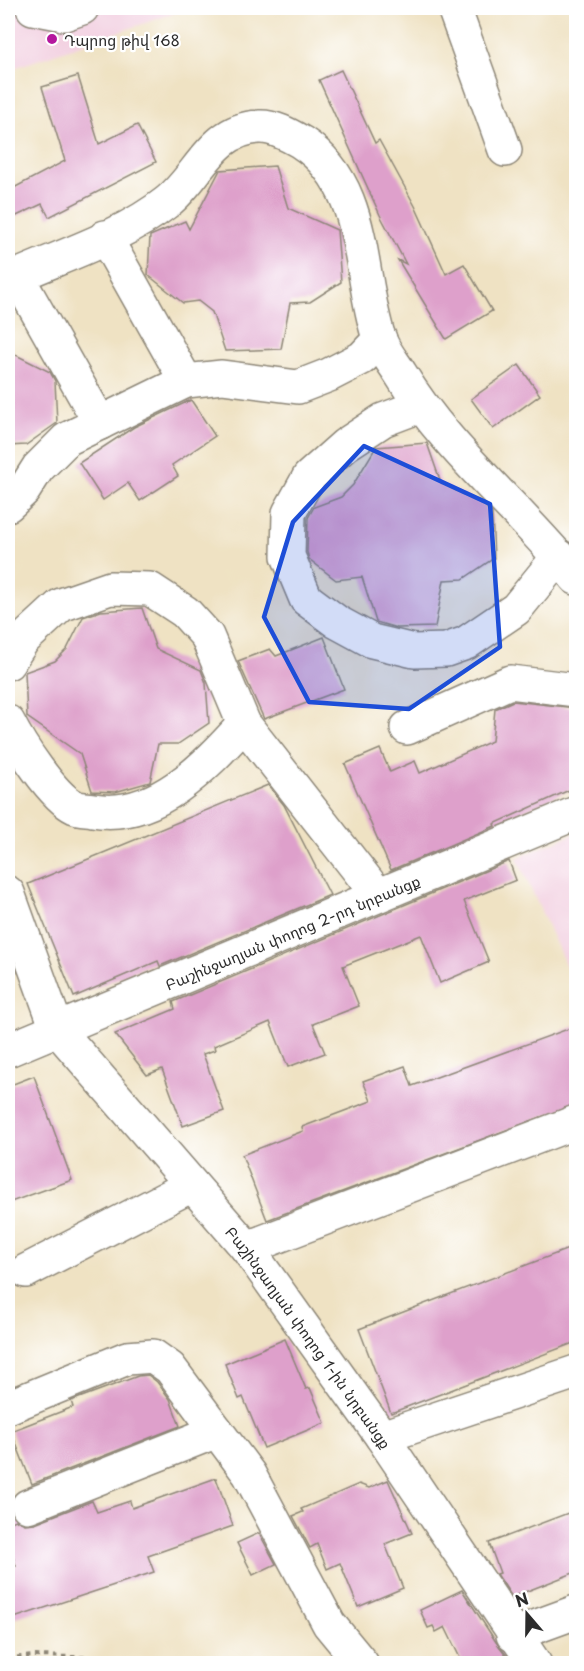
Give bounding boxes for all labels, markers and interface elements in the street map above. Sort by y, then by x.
place label: Դպրոց թիվ 168 [64,28,180,51]
marker: Դպրոց թիվ 168 [45,32,59,46]
street label: Բաշինջաղյան փողոց 2-րդ նրբանցք [161,868,423,995]
street label: Բաշինջաղյան փողոց 1-ին նրբանցք [221,1220,398,1453]
north arrow [497,1584,557,1644]
text: N [511,1586,532,1612]

